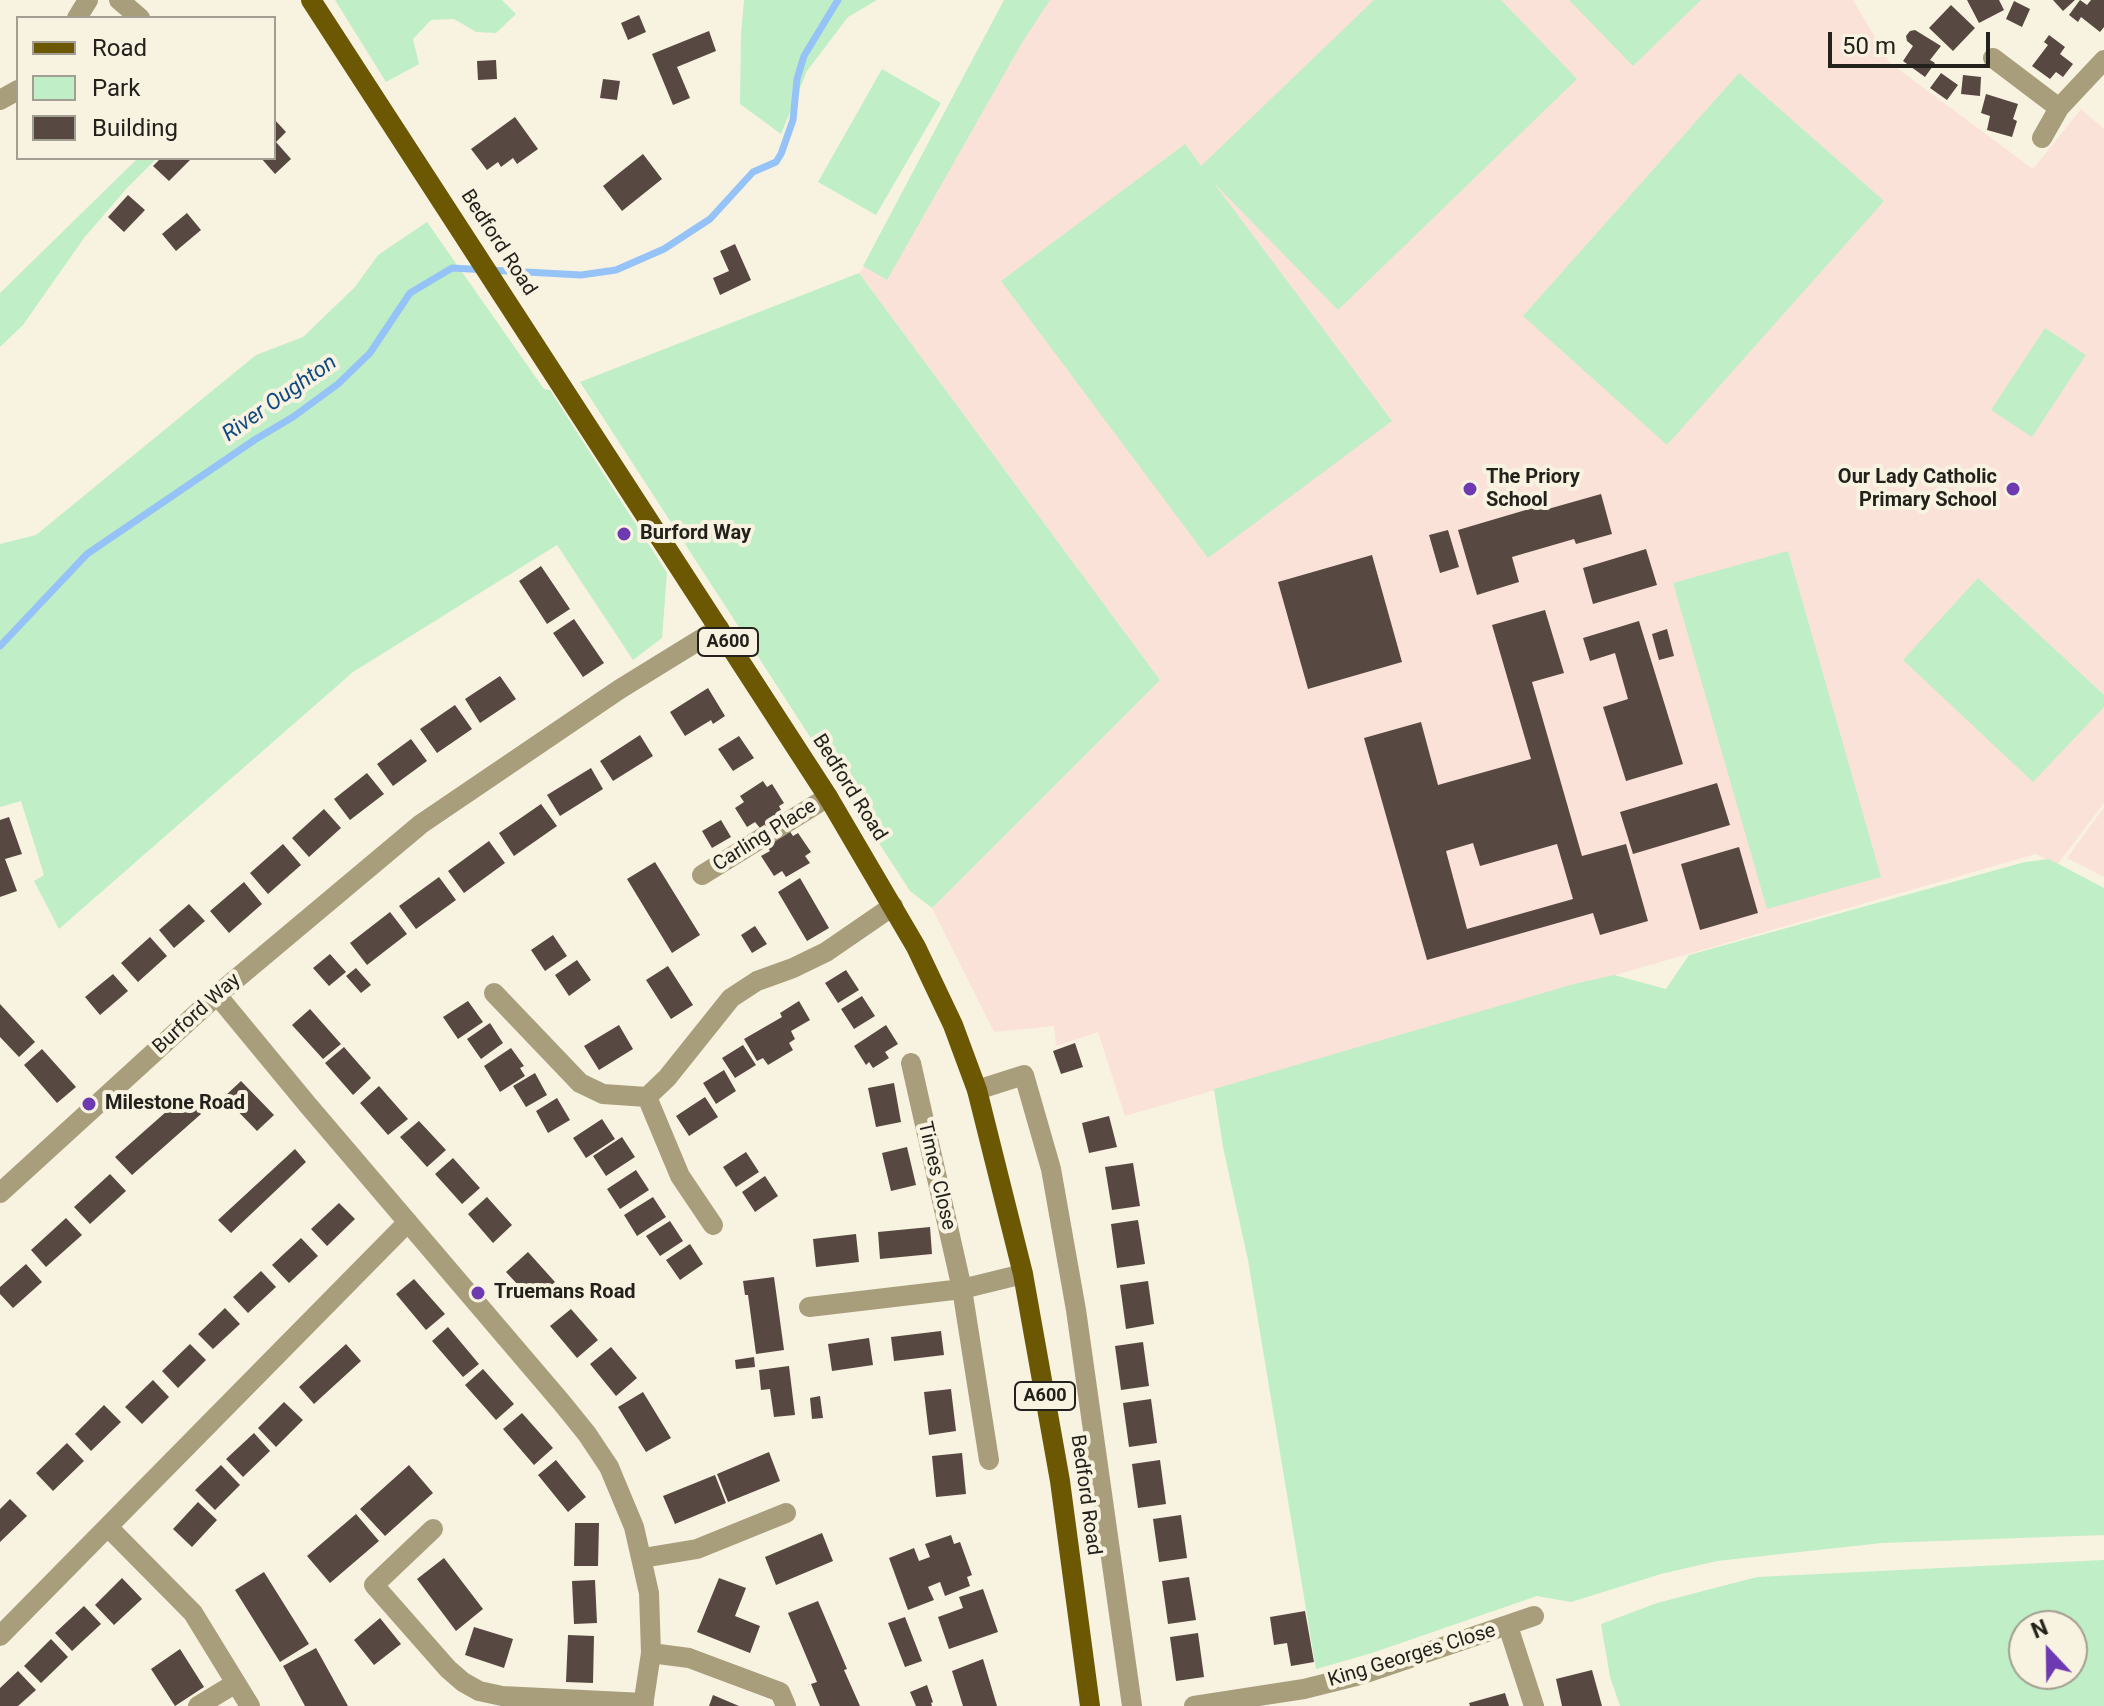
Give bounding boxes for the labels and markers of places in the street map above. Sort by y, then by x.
place label: The Priory School [1486,466,1580,513]
place label: Our Lady Catholic Primary School [1838,466,1997,513]
marker: The Priory School [1461,480,1479,498]
marker: Our Lady Catholic Primary School [2004,480,2022,498]
place label: Burford Way [640,522,751,546]
marker: Burford Way [615,525,633,543]
place label: Milestone Road [105,1092,245,1116]
marker: Milestone Road [80,1095,98,1113]
place label: Truemans Road [494,1281,636,1305]
marker: Truemans Road [469,1284,487,1302]

